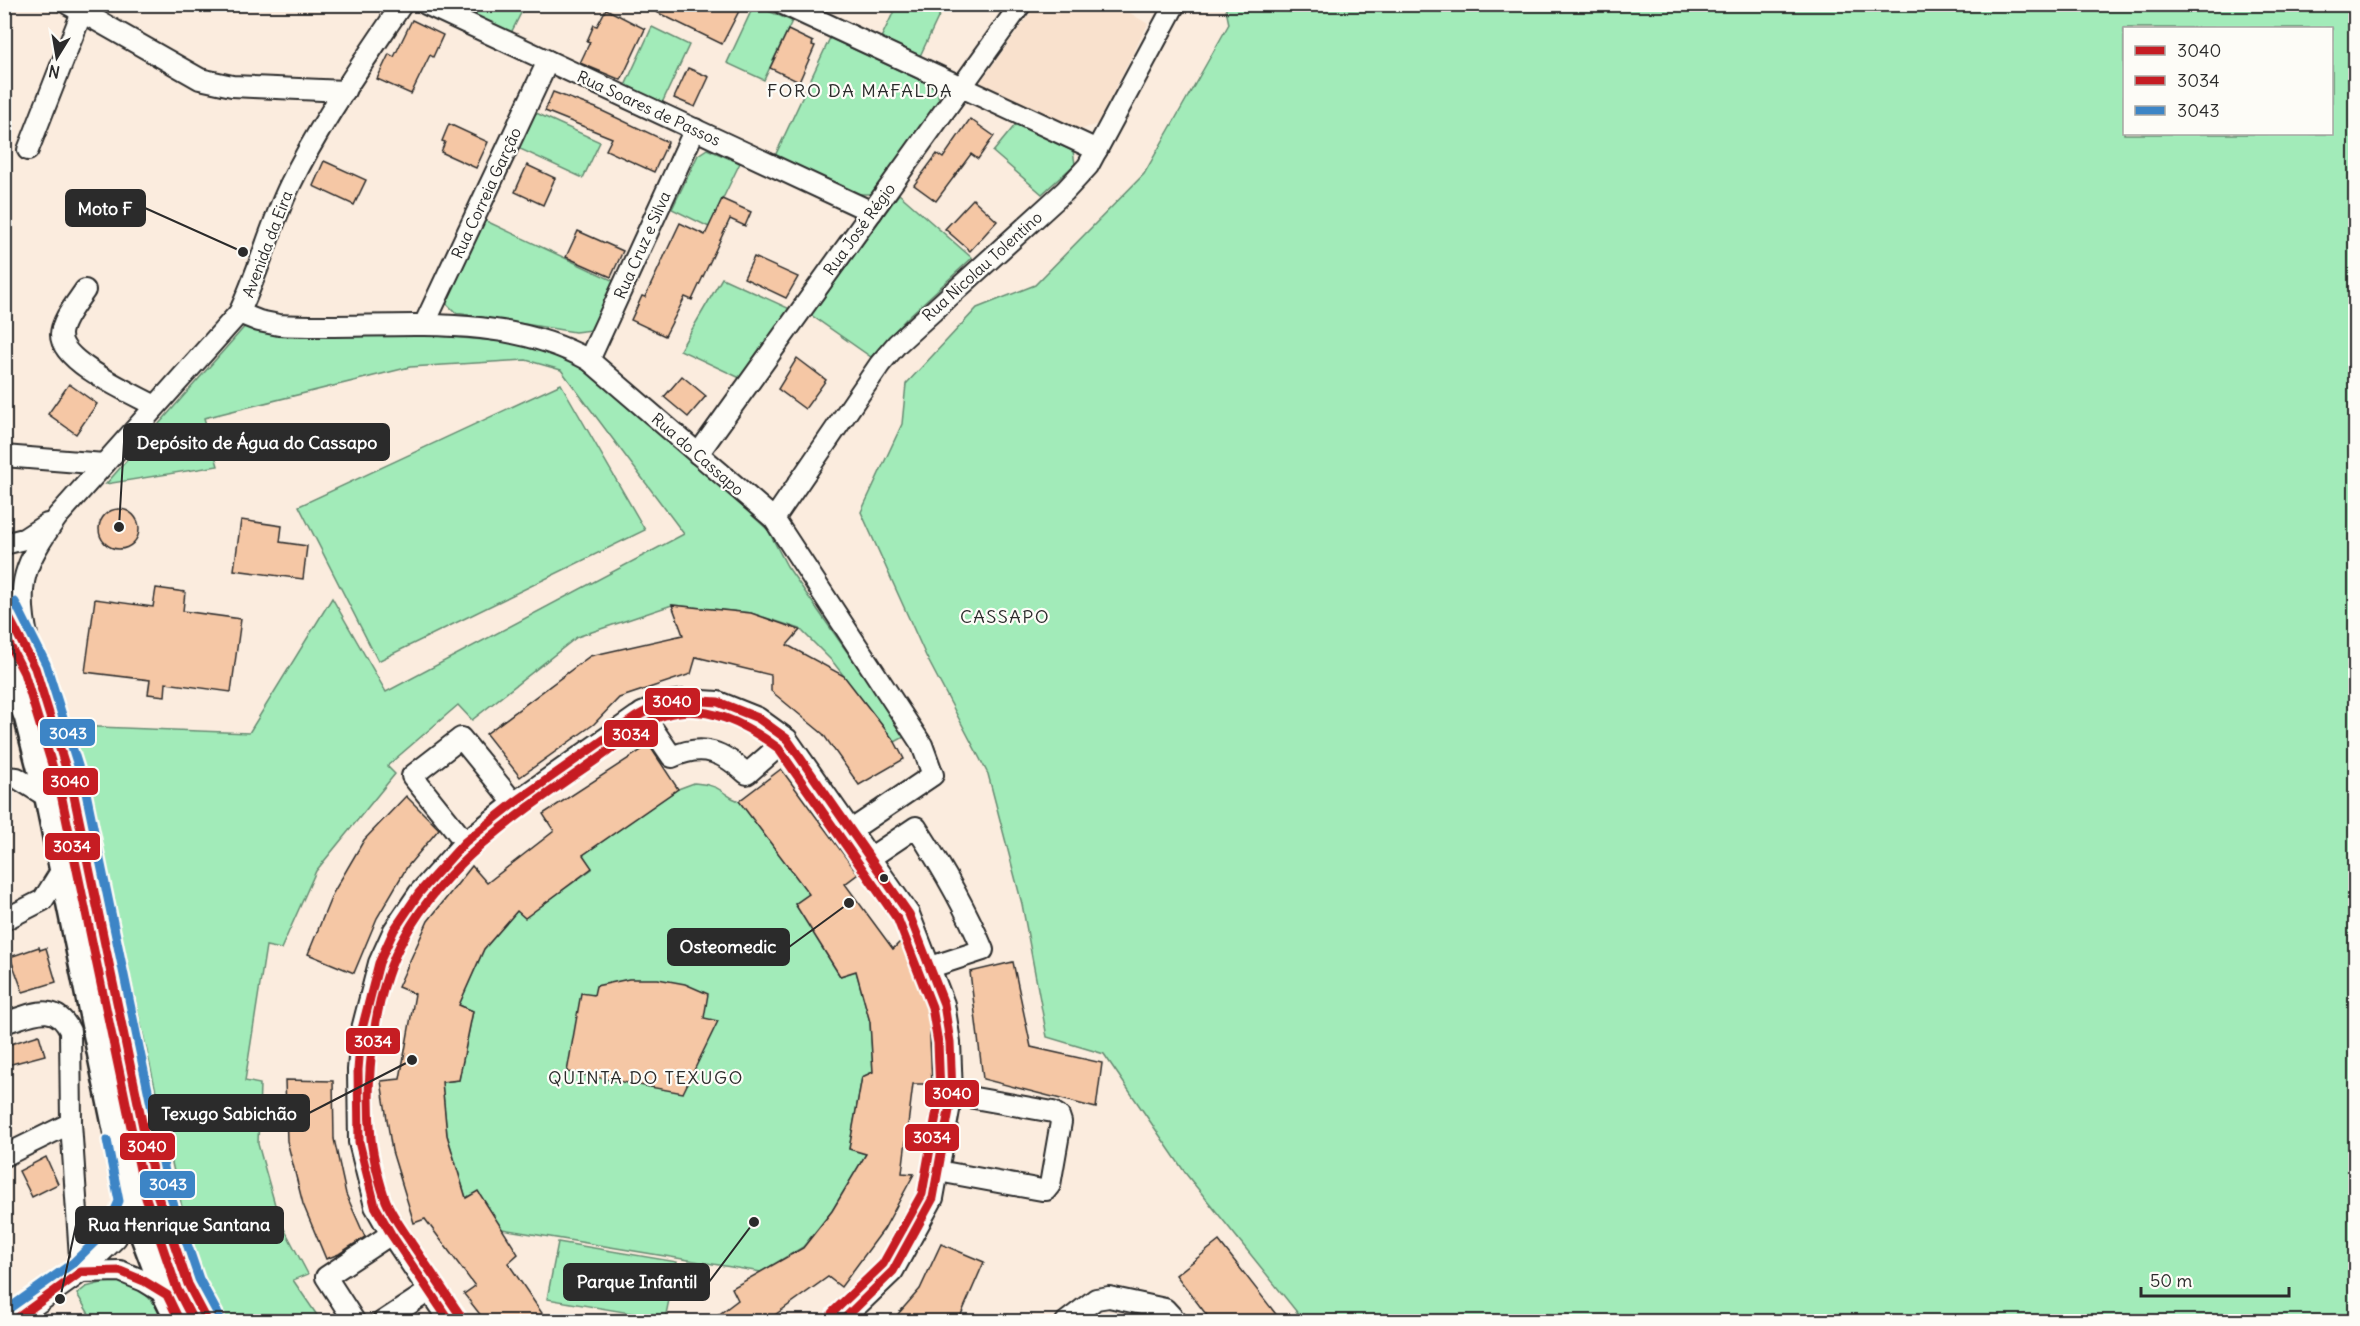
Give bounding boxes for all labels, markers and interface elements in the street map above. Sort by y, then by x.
north arrow [27,27,87,87]
legend [2123,27,2333,135]
text: 3040 [2177,39,2221,62]
text: N [47,61,61,83]
street label: Rua Soares de Passos [574,66,724,150]
text: 3034 [2177,69,2220,92]
district label: FORO DA MAFALDA [767,79,953,102]
text: 3043 [2177,99,2220,122]
street label: Rua Correia Garção [447,124,525,262]
street label: Rua José Régio [819,179,899,279]
street label: Avenida da Eira [237,188,297,300]
street label: Rua Cruz e Silva [609,188,675,302]
callout: Moto F [66,190,145,226]
text: Moto F [77,197,133,220]
street label: Rua Nicolau Tolentino [918,207,1046,325]
street label: Rua do Cassapo [648,408,748,500]
callout: Depósito de Água do Cassapo [124,424,389,460]
text: Depósito de Água do Cassapo [137,431,377,454]
district label: CASSAPO [960,605,1050,628]
line badge: 3040 [644,687,701,716]
text: 3040 [652,691,692,711]
line badge: 3043 [39,718,96,747]
line badge: 3034 [603,719,659,748]
text: 3043 [49,723,87,743]
text: 3034 [612,724,650,744]
line badge: 3040 [42,767,99,796]
text: 3040 [50,771,90,791]
line badge: 3034 [44,832,101,861]
text: 3034 [53,836,91,856]
unlabelled marker [878,872,890,884]
callout: Osteomedic [668,929,789,965]
text: Osteomedic [679,935,777,958]
line badge: 3034 [345,1027,401,1055]
text: 3034 [354,1031,392,1051]
district label: QUINTA DO TEXUGO [548,1066,744,1089]
line badge: 3040 [924,1079,980,1108]
text: 3040 [932,1083,972,1103]
callout: Texugo Sabichão [149,1095,309,1131]
text: Texugo Sabichão [161,1102,297,1125]
line badge: 3034 [904,1123,960,1152]
text: 3034 [913,1127,951,1147]
line badge: 3040 [119,1132,176,1161]
text: 3040 [127,1136,167,1156]
line badge: 3043 [139,1170,196,1199]
text: 3043 [149,1174,187,1194]
callout: Rua Henrique Santana [76,1207,283,1243]
text: Rua Henrique Santana [88,1213,270,1236]
scale bar [2141,1260,2290,1298]
callout: Parque Infantil [564,1264,709,1300]
text: 50 m [2150,1269,2192,1292]
text: Parque Infantil [577,1270,697,1293]

